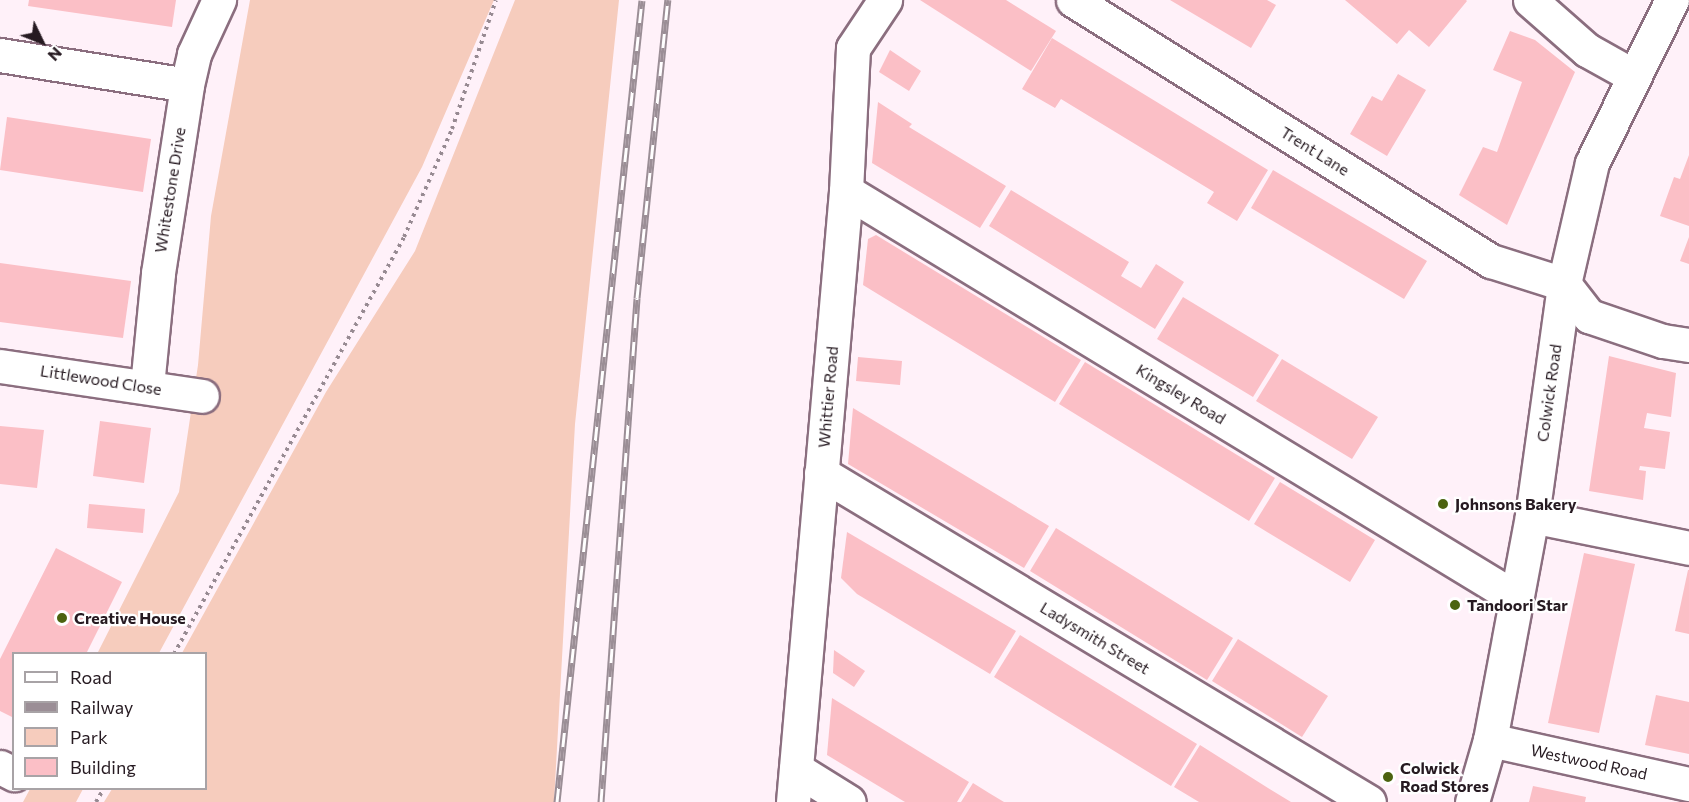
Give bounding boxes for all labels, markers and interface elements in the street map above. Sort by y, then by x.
north arrow [12,12,72,72]
text: N [44,44,67,65]
street label: Trent Lane [1277,122,1353,180]
street label: Whitestone Drive [151,126,189,254]
street label: Colwick Road [1533,343,1565,443]
street label: Whittier Road [814,345,842,449]
street label: Kingsley Road [1133,360,1229,428]
street label: Littlewood Close [39,361,163,399]
place label: Johnsons Bakery [1455,494,1577,514]
marker: Johnsons Bakery [1436,497,1450,511]
place label: Tandoori Star [1467,595,1568,615]
street label: Ladysmith Street [1037,598,1153,678]
marker: Tandoori Star [1448,598,1462,612]
place label: Creative House [74,608,186,628]
marker: Creative House [55,611,69,625]
legend [12,652,207,790]
text: Road [70,666,112,688]
text: Railway [70,696,133,718]
text: Park [70,726,108,748]
street label: Westwood Road [1529,740,1649,784]
text: Building [70,756,136,778]
place label: Colwick Road Stores [1400,758,1489,796]
marker: Colwick Road Stores [1381,770,1395,784]

